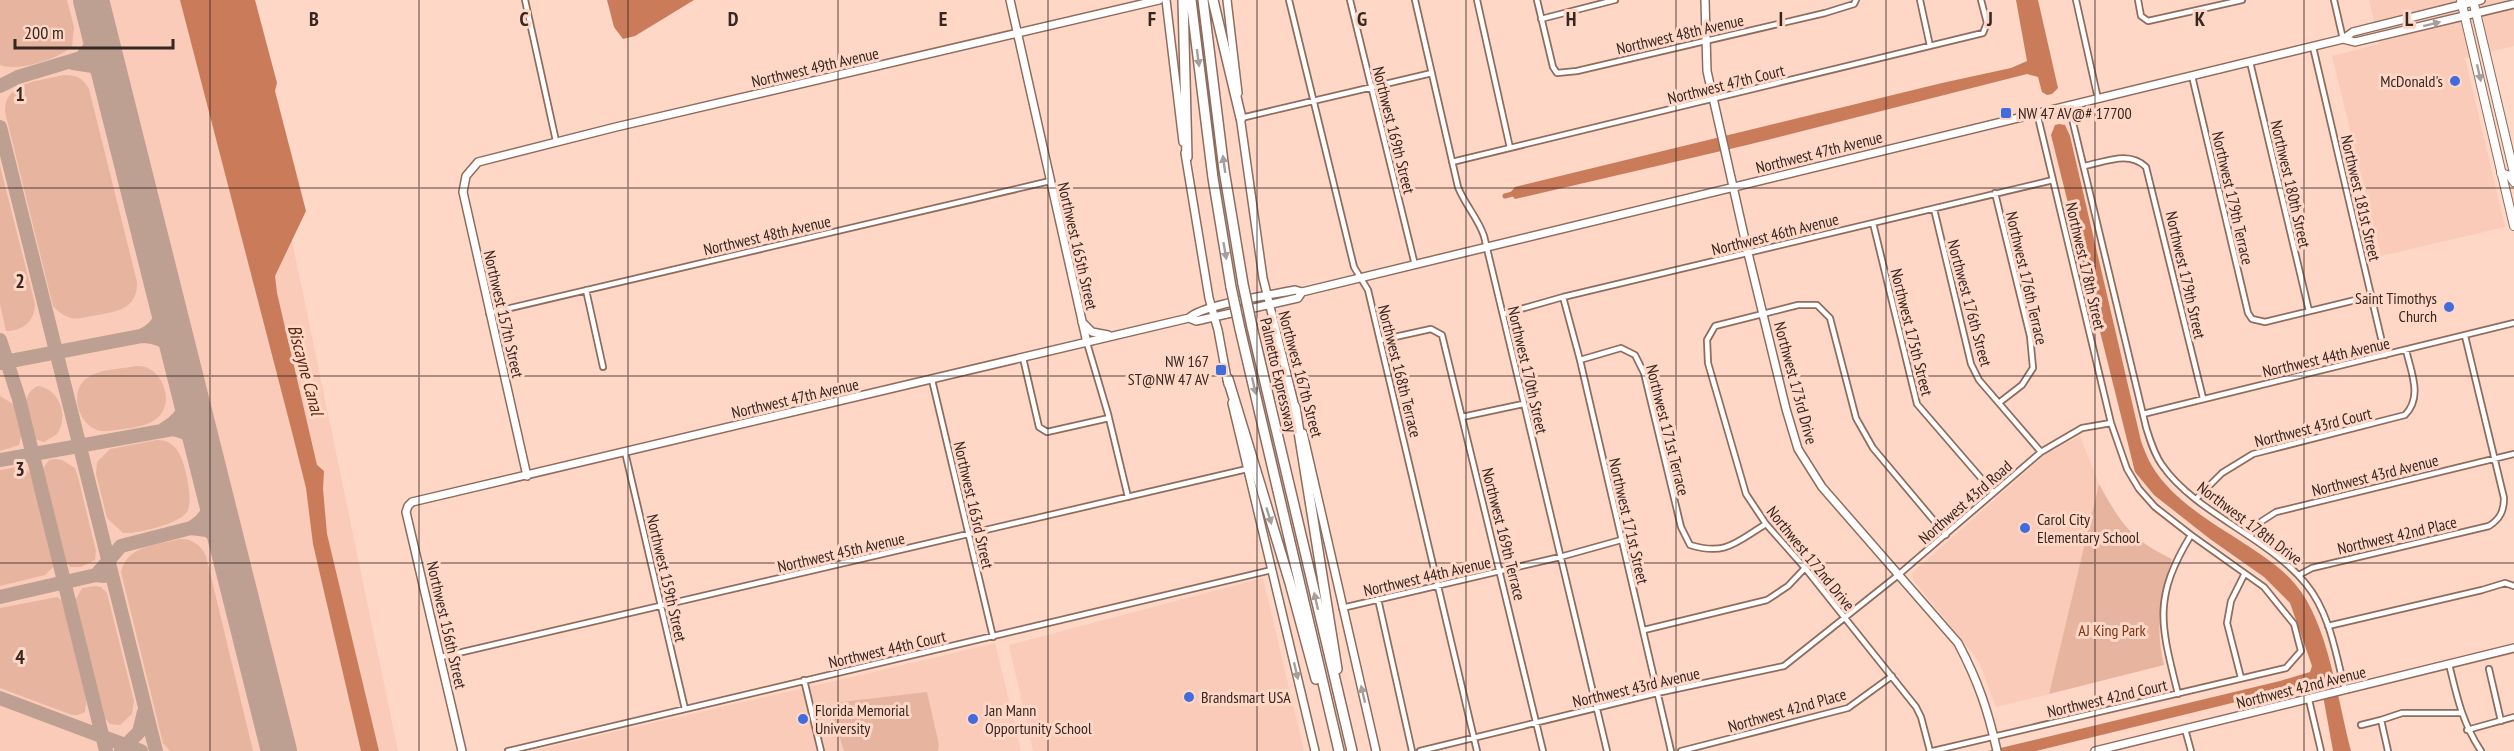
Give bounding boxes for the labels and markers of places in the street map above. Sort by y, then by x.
place label: McDonald's [2380,71,2443,91]
marker: McDonald's [2448,74,2462,88]
place label: NW 47 AV@# 17700 [2018,103,2132,123]
marker: NW 47 AV@# 17700 [1999,106,2013,120]
place label: Saint Timothys Church [2355,288,2437,326]
marker: Saint Timothys Church [2442,300,2456,314]
place label: NW 167 ST@NW 47 AV [1128,351,1210,389]
marker: NW 167 ST@NW 47 AV [1214,363,1228,377]
place label: Carol City Elementary School [2037,509,2140,547]
marker: Carol City Elementary School [2018,521,2032,535]
place label: Brandsmart USA [1201,687,1291,707]
marker: Brandsmart USA [1182,690,1196,704]
place label: Florida Memorial University [815,700,909,738]
place label: Jan Mann Opportunity School [984,700,1092,738]
marker: Florida Memorial University [796,712,810,726]
marker: Jan Mann Opportunity School [966,712,980,726]

